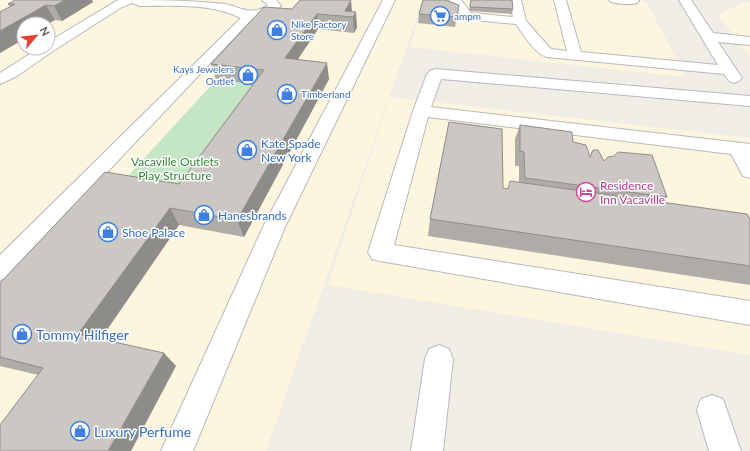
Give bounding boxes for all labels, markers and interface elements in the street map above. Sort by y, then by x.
supermarket icon: ampm [429,5,451,27]
place label: ampm [454,10,481,22]
north arrow [16,16,56,56]
place label: Nike Factory Store [291,18,347,42]
shop icon: Nike Factory Store [266,19,288,41]
text: N [38,24,53,38]
place label: Kays Jewelers Outlet [173,63,234,87]
shop icon: Kays Jewelers Outlet [237,64,259,86]
shop icon: Timberland [276,83,298,105]
place label: Timberland [301,88,351,100]
place label: Kate Spade New York [261,136,321,165]
shop icon: Kate Spade New York [236,139,258,161]
park label: Vacaville Outlets Play Structure [131,154,219,183]
place label: Residence Inn Vacaville [600,178,665,207]
hotel icon: Residence Inn Vacaville [575,181,597,203]
shop icon: Hanesbrands [193,204,215,226]
place label: Hanesbrands [218,208,287,223]
shop icon: Shoe Palace [97,221,119,243]
place label: Shoe Palace [122,225,185,240]
shop icon: Tommy Hilfiger [11,323,33,345]
place label: Tommy Hilfiger [36,326,129,343]
shop icon: Luxury Perfume [69,420,91,442]
place label: Luxury Perfume [94,423,191,440]

